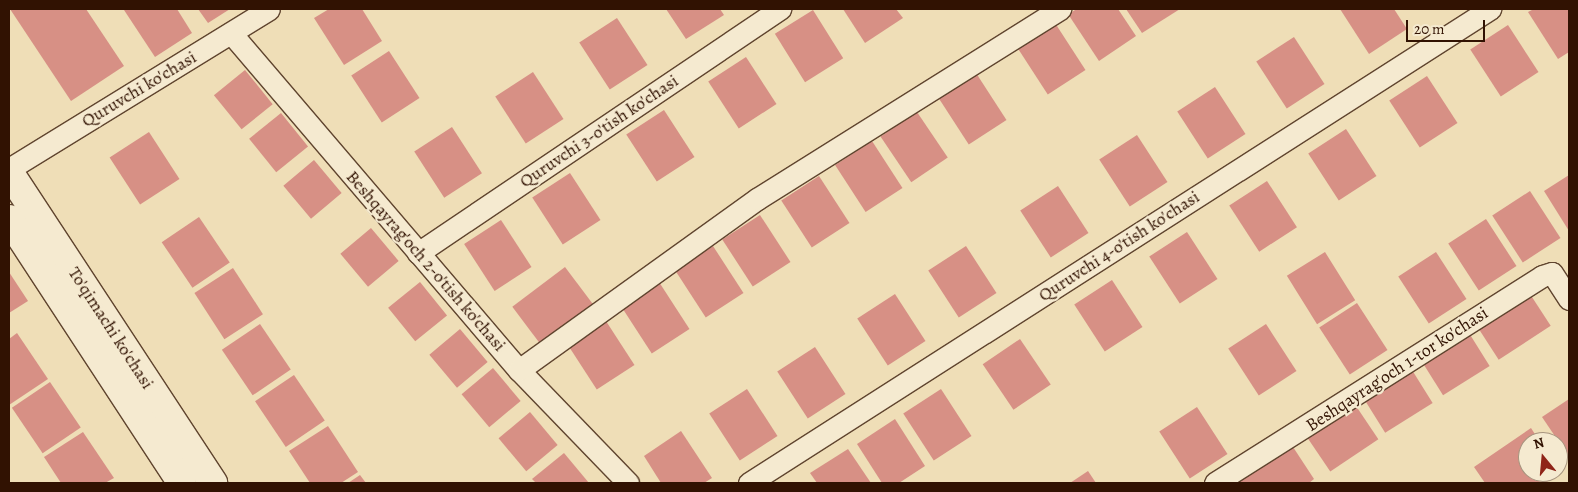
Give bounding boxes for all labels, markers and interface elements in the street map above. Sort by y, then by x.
scale bar [1408,10,1487,42]
text: 20 m [1414,19,1445,39]
street label: Quruvchi ko'chasi [78,46,200,132]
street label: Quruvchi 3-o'tish ko'chasi [515,70,683,192]
street label: Beshqayrag'och 2-o'tish ko'chasi [342,166,510,356]
street label: Quruvchi 4-o'tish ko'chasi [1034,186,1204,306]
street label: To'qimachi ko'chasi [64,263,158,393]
street label: Beshqayrag'och 1-tor ko'chasi [1302,302,1492,436]
north arrow [1518,432,1568,482]
text: N [1531,433,1546,454]

